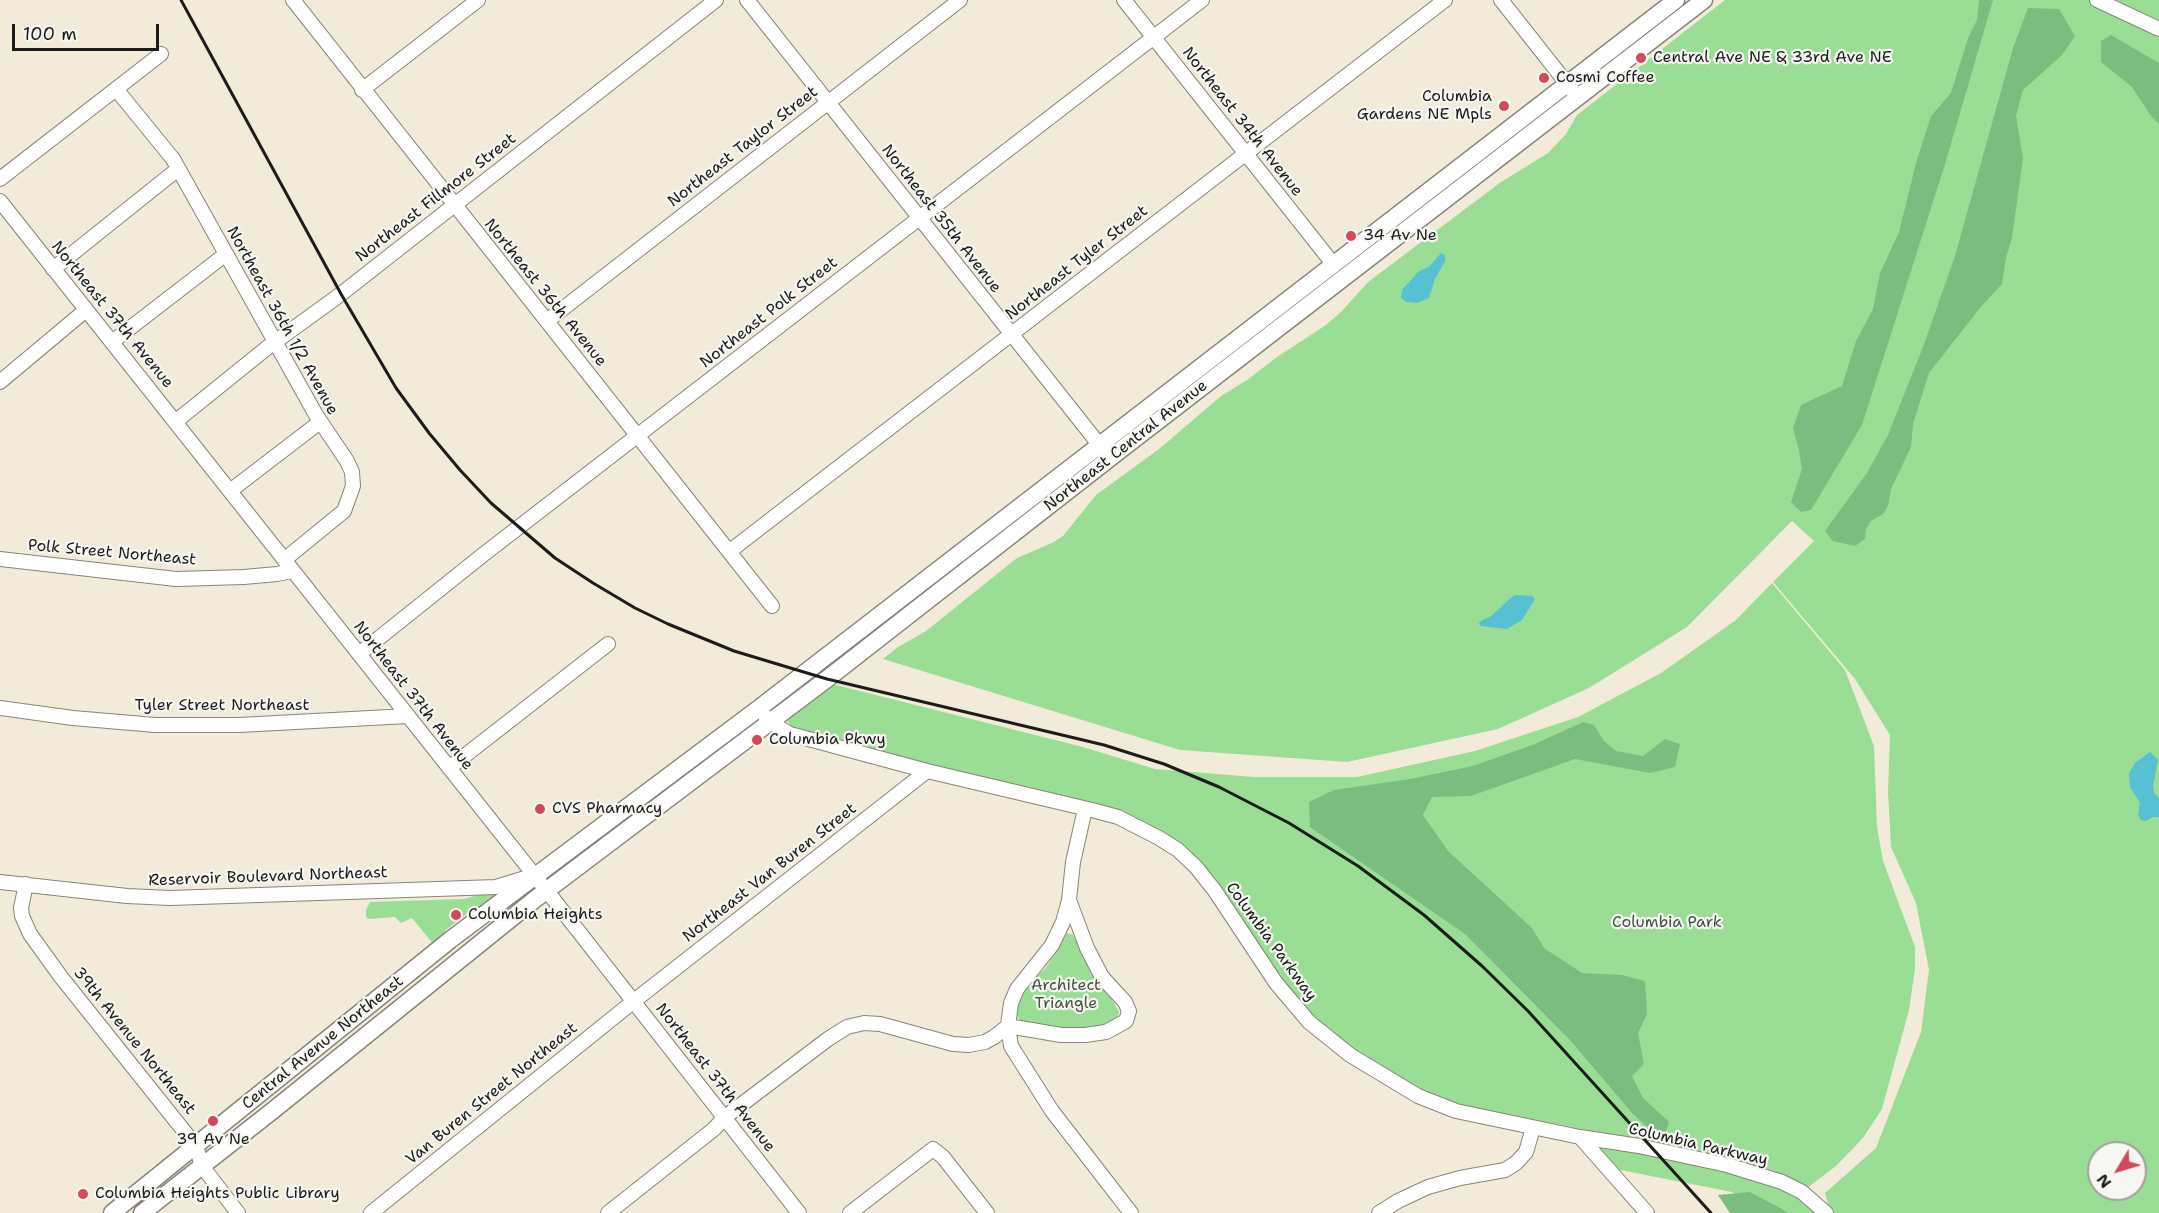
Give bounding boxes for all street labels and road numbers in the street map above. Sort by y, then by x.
street label: Northeast 34th Avenue [1178,43,1306,201]
street label: Northeast Taylor Street [664,83,822,211]
street label: Northeast Fillmore Street [352,129,520,267]
street label: Northeast 35th Avenue [877,141,1005,297]
street label: Northeast Tyler Street [1002,202,1152,324]
street label: Northeast 36th Avenue [480,215,610,371]
street label: Northeast 36th 1/2 Avenue [222,223,342,419]
street label: Northeast 37th Avenue [47,238,177,392]
street label: Northeast Polk Street [697,253,841,373]
street label: Northeast Central Avenue [1041,376,1211,516]
street label: Polk Street Northeast [27,536,197,570]
street label: Northeast 37th Avenue [349,618,477,774]
street label: Tyler Street Northeast [135,696,309,716]
street label: Northeast Van Buren Street [679,799,861,947]
street label: Reservoir Boulevard Northeast [148,863,388,891]
street label: Columbia Parkway [1221,879,1321,1005]
street label: 39th Avenue Northeast [69,963,199,1119]
street label: Central Avenue Northeast [238,972,408,1114]
street label: Northeast 37th Avenue [651,1000,779,1156]
street label: Van Buren Street Northeast [402,1019,582,1169]
street label: Columbia Parkway [1627,1120,1769,1170]

